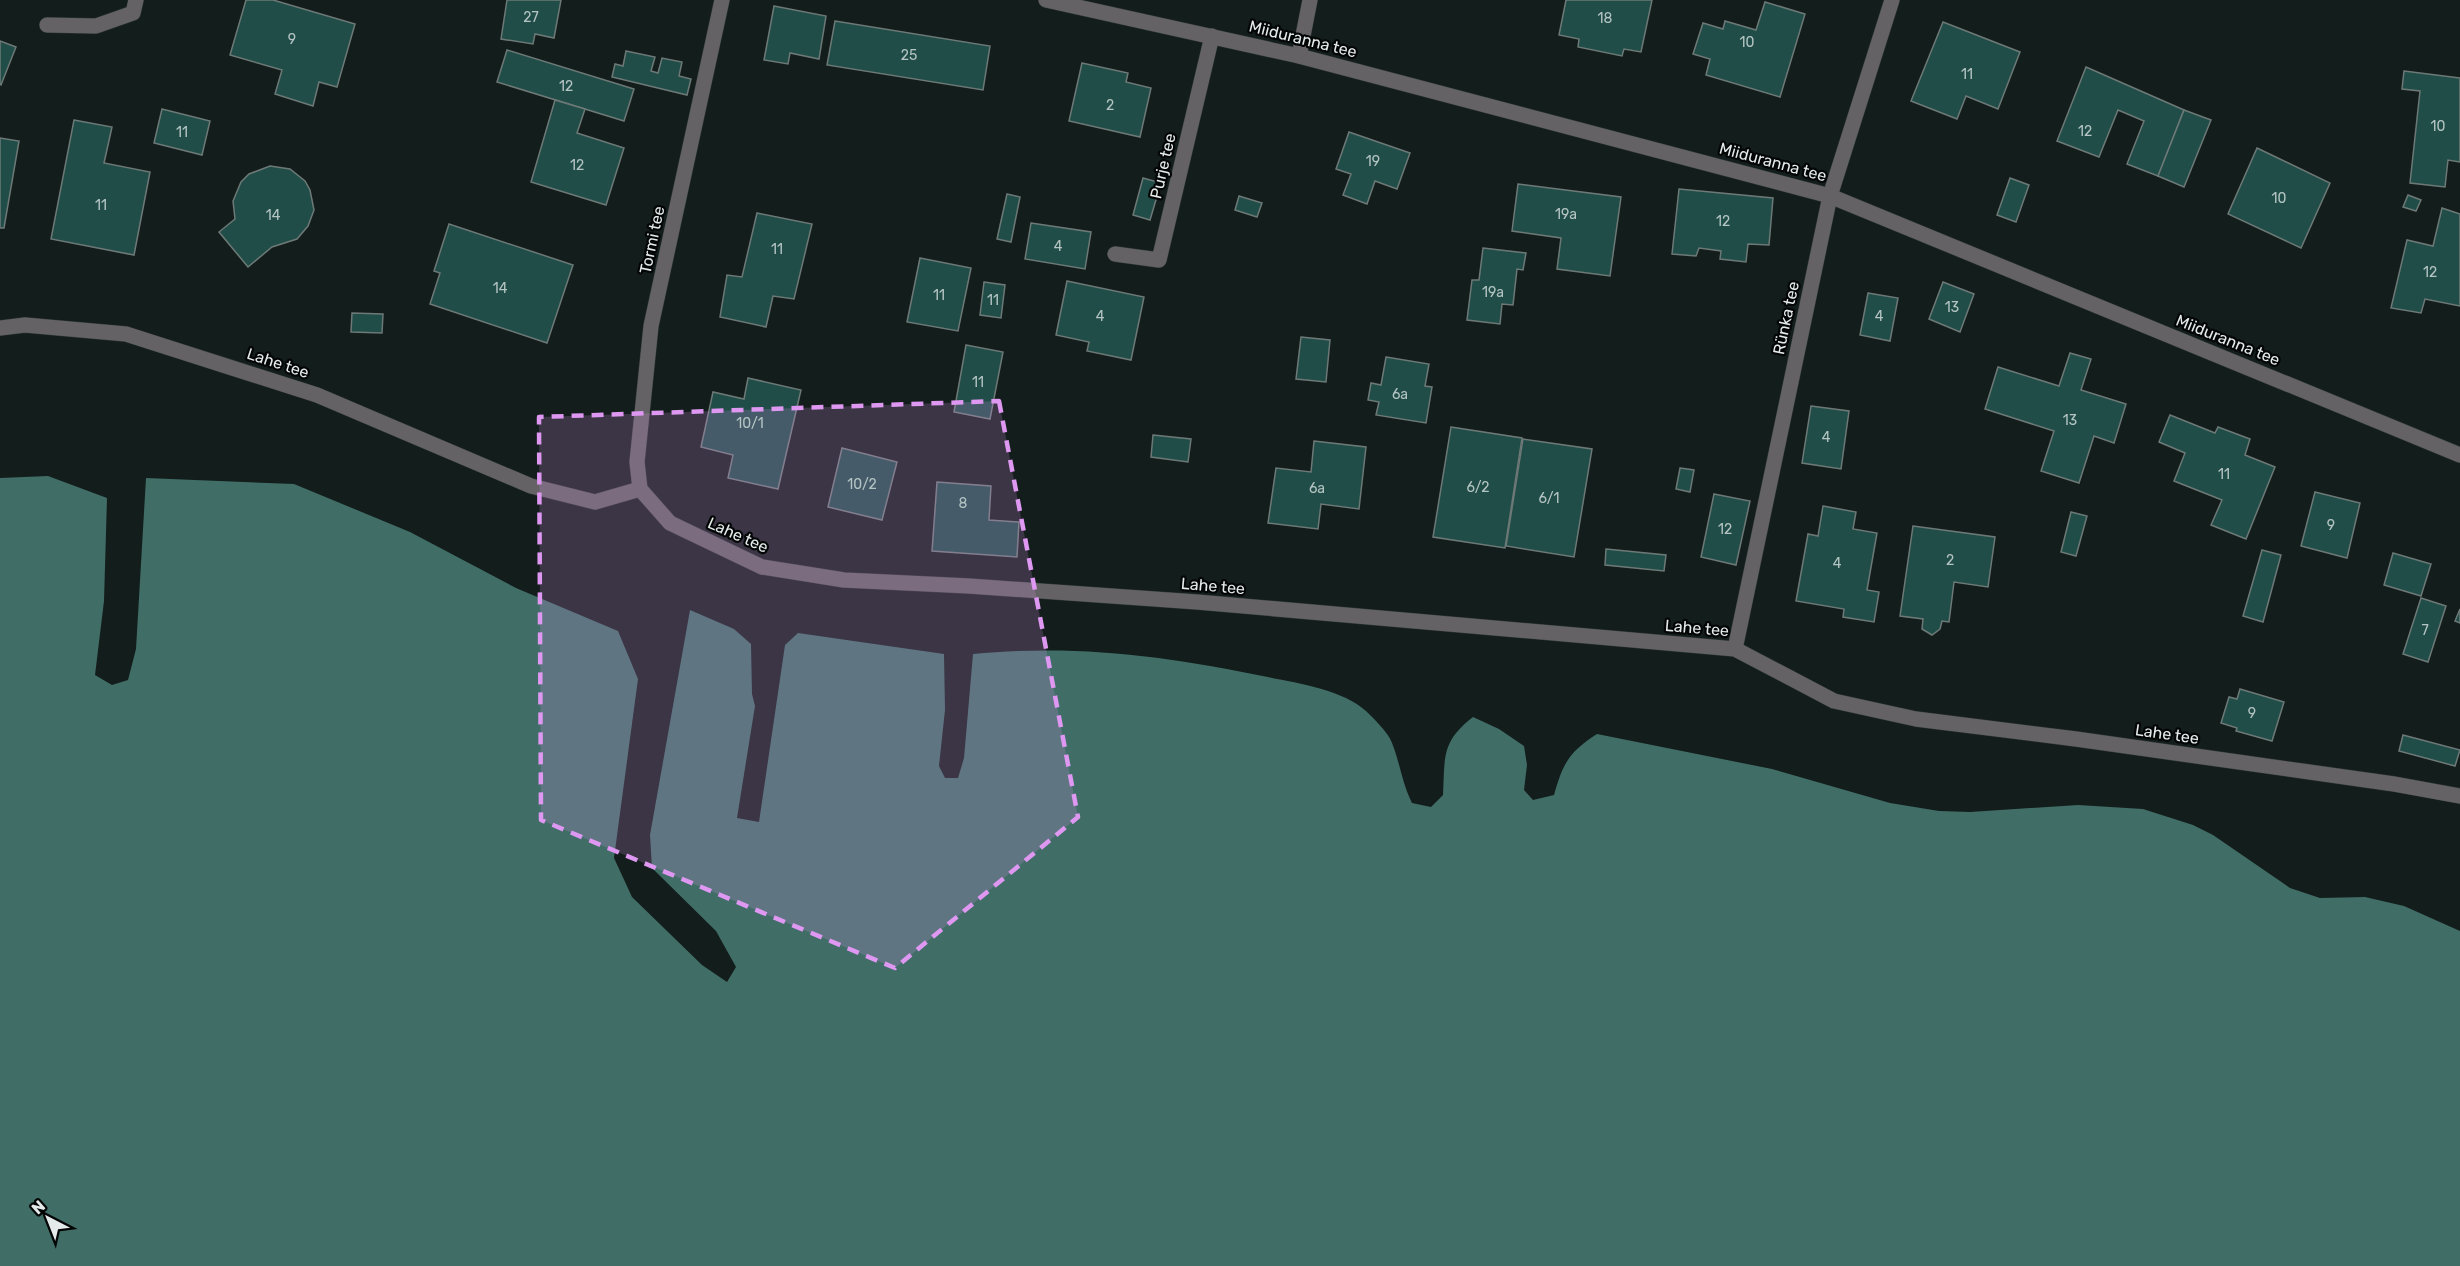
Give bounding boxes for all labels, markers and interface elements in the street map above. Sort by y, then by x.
house number: 27 [523,9,539,26]
house number: 18 [1598,10,1613,27]
street label: Miiduranna tee [1247,16,1359,62]
house number: 9 [288,31,296,48]
house number: 10 [1740,34,1755,51]
house number: 25 [901,47,917,64]
house number: 11 [1961,66,1973,83]
house number: 12 [559,78,573,95]
house number: 2 [1106,97,1114,114]
house number: 10 [2431,118,2446,135]
house number: 12 [2078,123,2092,140]
house number: 11 [176,124,188,141]
street label: Purje tee [1146,131,1180,201]
street label: Miiduranna tee [1717,139,1829,185]
house number: 19 [1366,153,1380,170]
house number: 12 [570,157,584,174]
house number: 10 [2272,190,2287,207]
house number: 11 [95,197,107,214]
street label: Tormi tee [636,204,668,276]
house number: 19a [1555,206,1577,223]
house number: 14 [266,207,281,224]
house number: 12 [1716,213,1730,230]
house number: 4 [1054,238,1063,255]
house number: 11 [771,241,783,258]
house number: 12 [2423,264,2437,281]
house number: 14 [493,280,508,297]
street label: Rünka tee [1769,280,1803,356]
house number: 19a [1482,284,1504,301]
house number: 11 [933,287,945,304]
house number: 11 [987,292,999,309]
house number: 13 [1945,299,1959,316]
house number: 4 [1096,308,1105,325]
house number: 4 [1875,308,1884,325]
street label: Miiduranna tee [2173,311,2283,369]
street label: Lahe tee [244,344,312,382]
house number: 11 [972,374,984,391]
house number: 6a [1392,386,1408,403]
house number: 13 [2063,412,2077,429]
house number: 10/1 [736,415,764,432]
house number: 4 [1822,429,1831,446]
house number: 11 [2218,466,2230,483]
house number: 10/2 [847,476,877,493]
house number: 6/2 [1466,479,1490,496]
house number: 6a [1309,480,1325,497]
house number: 6/1 [1538,490,1560,507]
house number: 8 [959,495,968,512]
street label: Lahe tee [705,513,771,557]
house number: 9 [2327,517,2335,534]
house number: 12 [1718,521,1732,538]
house number: 2 [1946,552,1954,569]
house number: 4 [1833,555,1842,572]
street label: Lahe tee [1180,574,1246,598]
street label: Lahe tee [1664,616,1730,640]
house number: 7 [2421,622,2429,639]
house number: 9 [2248,705,2256,722]
street label: Lahe tee [2134,720,2200,748]
north arrow [18,1188,78,1248]
text: N [28,1196,49,1218]

